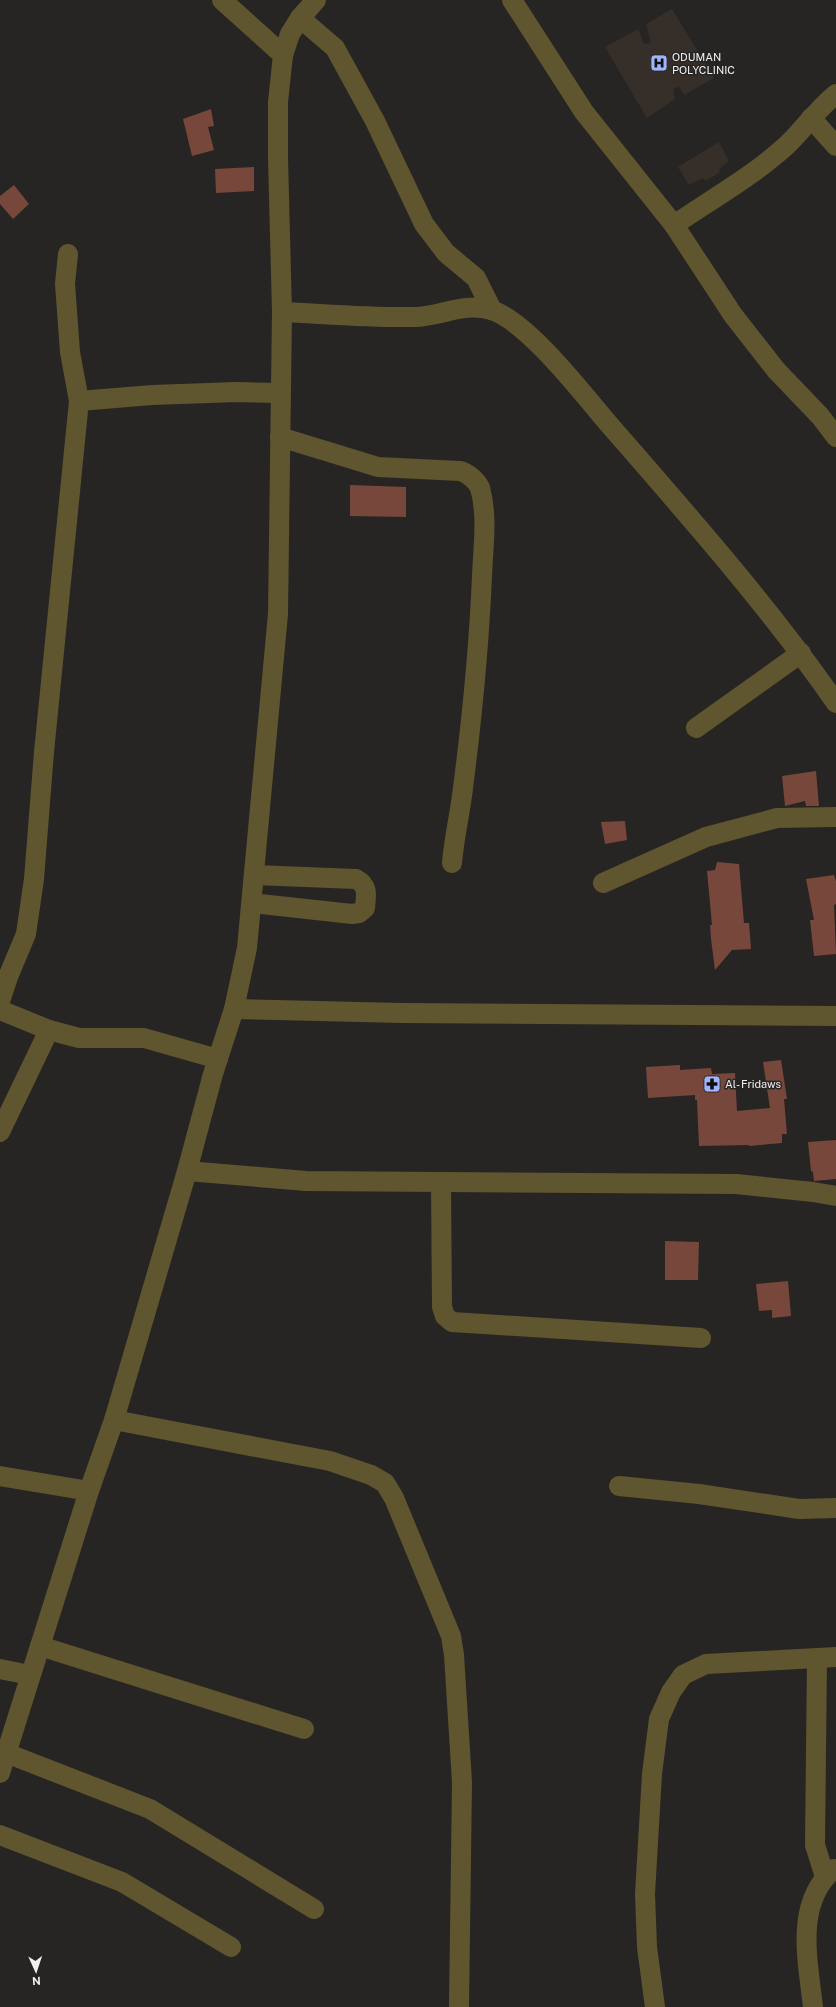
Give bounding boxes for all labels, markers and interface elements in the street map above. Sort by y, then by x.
place label: ODUMAN POLYCLINIC [672,51,735,76]
hospital icon: ODUMAN POLYCLINIC [649,53,669,73]
pharmacy icon: Al- Fridaws [702,1074,722,1094]
place label: Al- Fridaws [725,1078,781,1090]
north arrow [16,1951,56,1991]
text: N [32,1975,41,1987]

